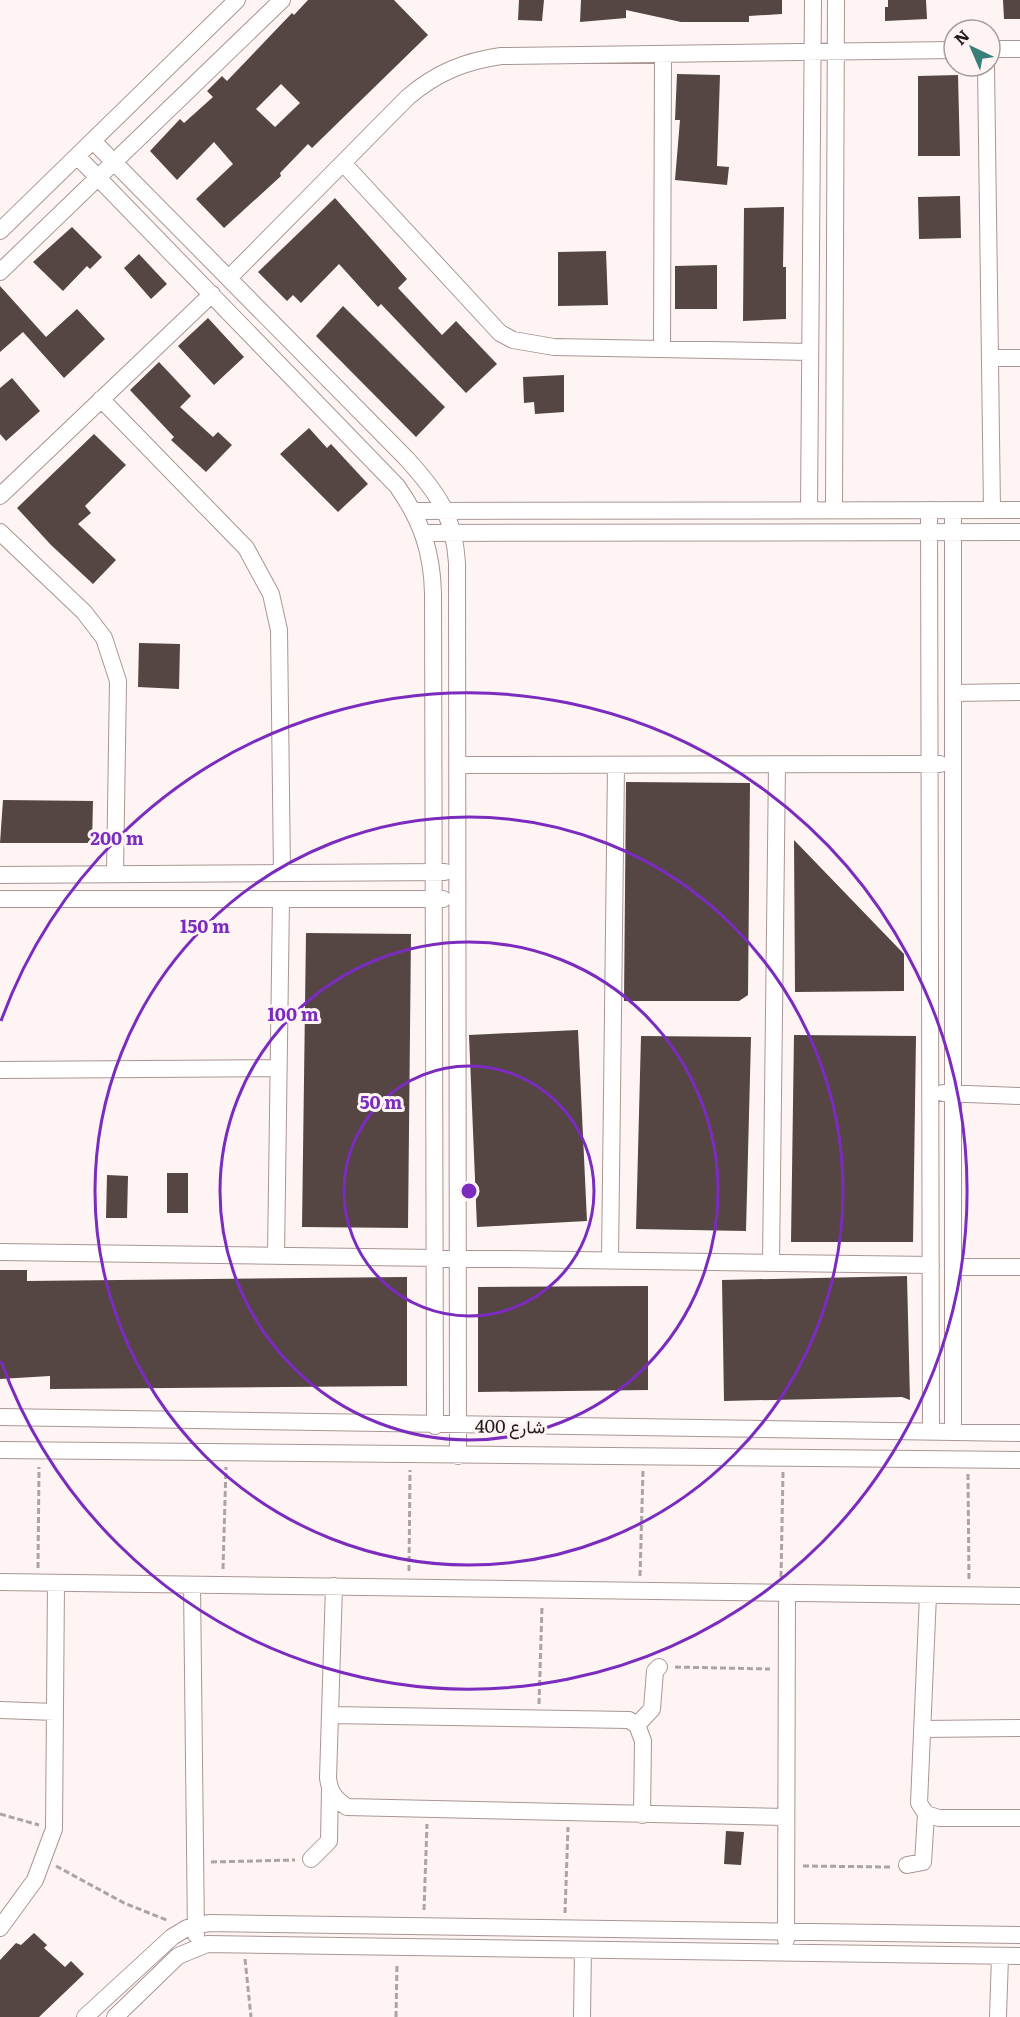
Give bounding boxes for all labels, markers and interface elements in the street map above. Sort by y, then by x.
north arrow [942,18,1002,78]
text: N [948,23,974,50]
text: 200 m [90,824,144,851]
text: 150 m [180,912,230,939]
text: 100 m [267,1000,319,1027]
text: 50 m [360,1088,402,1115]
centre of rings [459,1181,479,1201]
street label: شارع 400 [475,1411,546,1440]

